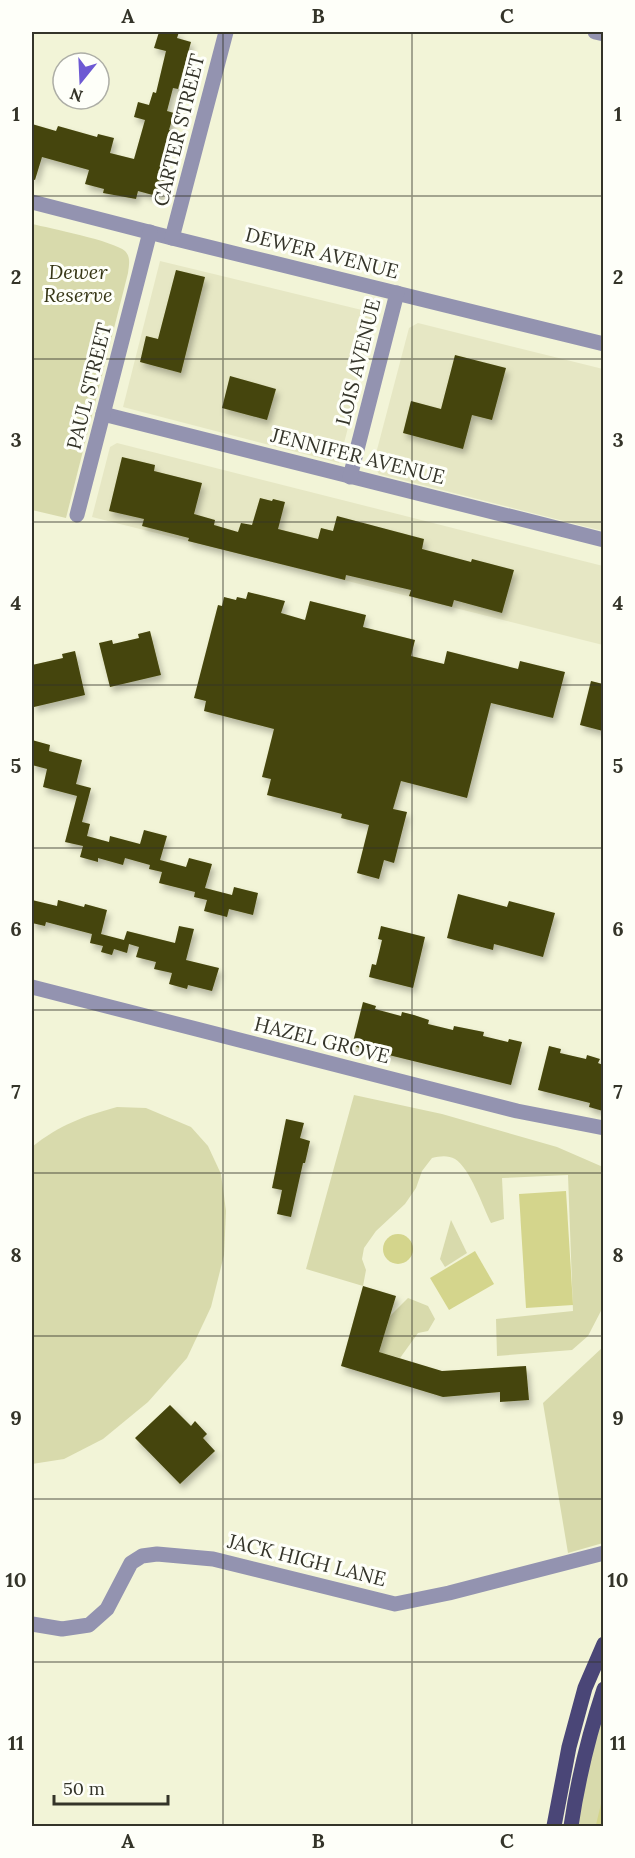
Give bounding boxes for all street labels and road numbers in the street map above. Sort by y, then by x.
street label: CARTER STREET [147,51,210,209]
street label: DEWER AVENUE [243,221,401,284]
street label: LOIS AVENUE [330,296,385,428]
street label: PAUL STREET [61,320,116,452]
street label: JENNIFER AVENUE [268,422,448,489]
street label: HAZEL GROVE [252,1011,392,1068]
street label: JACK HIGH LANE [224,1527,389,1591]

